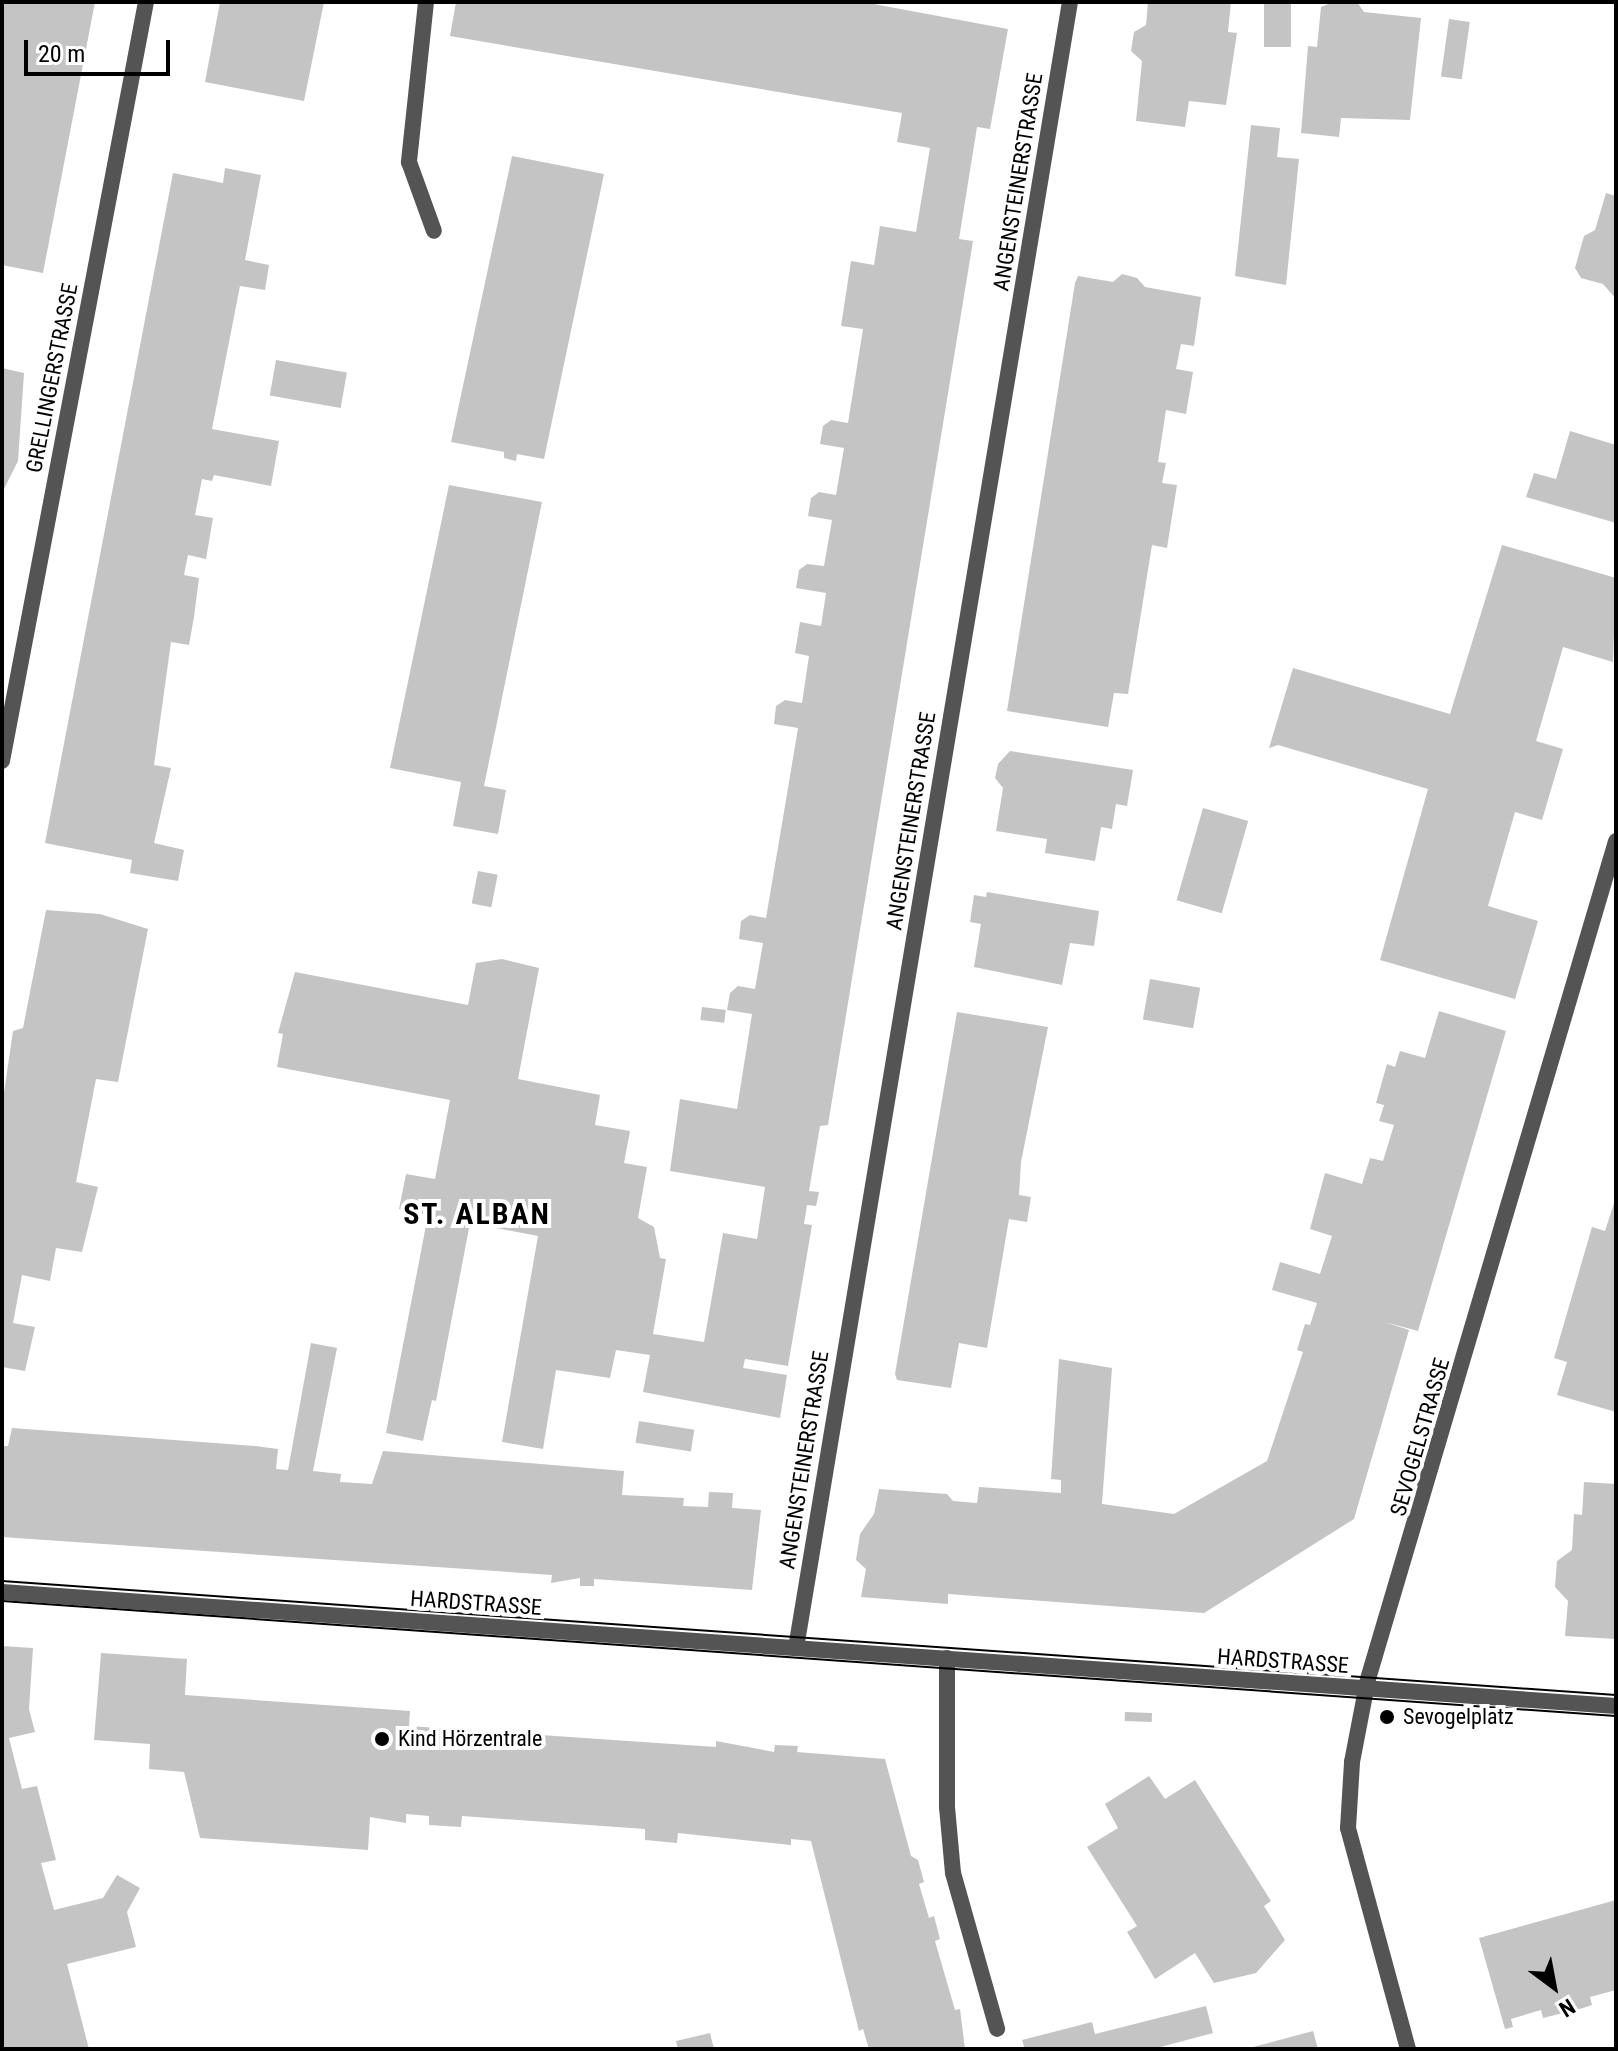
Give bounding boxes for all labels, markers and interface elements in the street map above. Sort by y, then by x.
scale bar [28,24,174,74]
text: 20 m [38,40,85,68]
street label: ANGENSTEINERSTRASSE [988,71,1048,293]
street label: GRELLINGERSTRASSE [21,281,83,475]
street label: ANGENSTEINERSTRASSE [881,710,941,932]
district label: ST. ALBAN [403,1196,551,1232]
street label: ANGENSTEINERSTRASSE [774,1349,834,1571]
street label: SEVOGELSTRASSE [1385,1355,1455,1519]
street label: HARDSTRASSE [409,1585,543,1621]
street label: HARDSTRASSE [1216,1643,1350,1679]
place label: Sevogelplatz [1403,1704,1514,1730]
marker: Sevogelplatz [1378,1708,1396,1726]
place label: Kind Hörzentrale [398,1726,542,1752]
marker: Kind Hörzentrale [373,1730,391,1748]
north arrow [1514,1947,1594,2027]
text: N [1555,1994,1579,2022]

